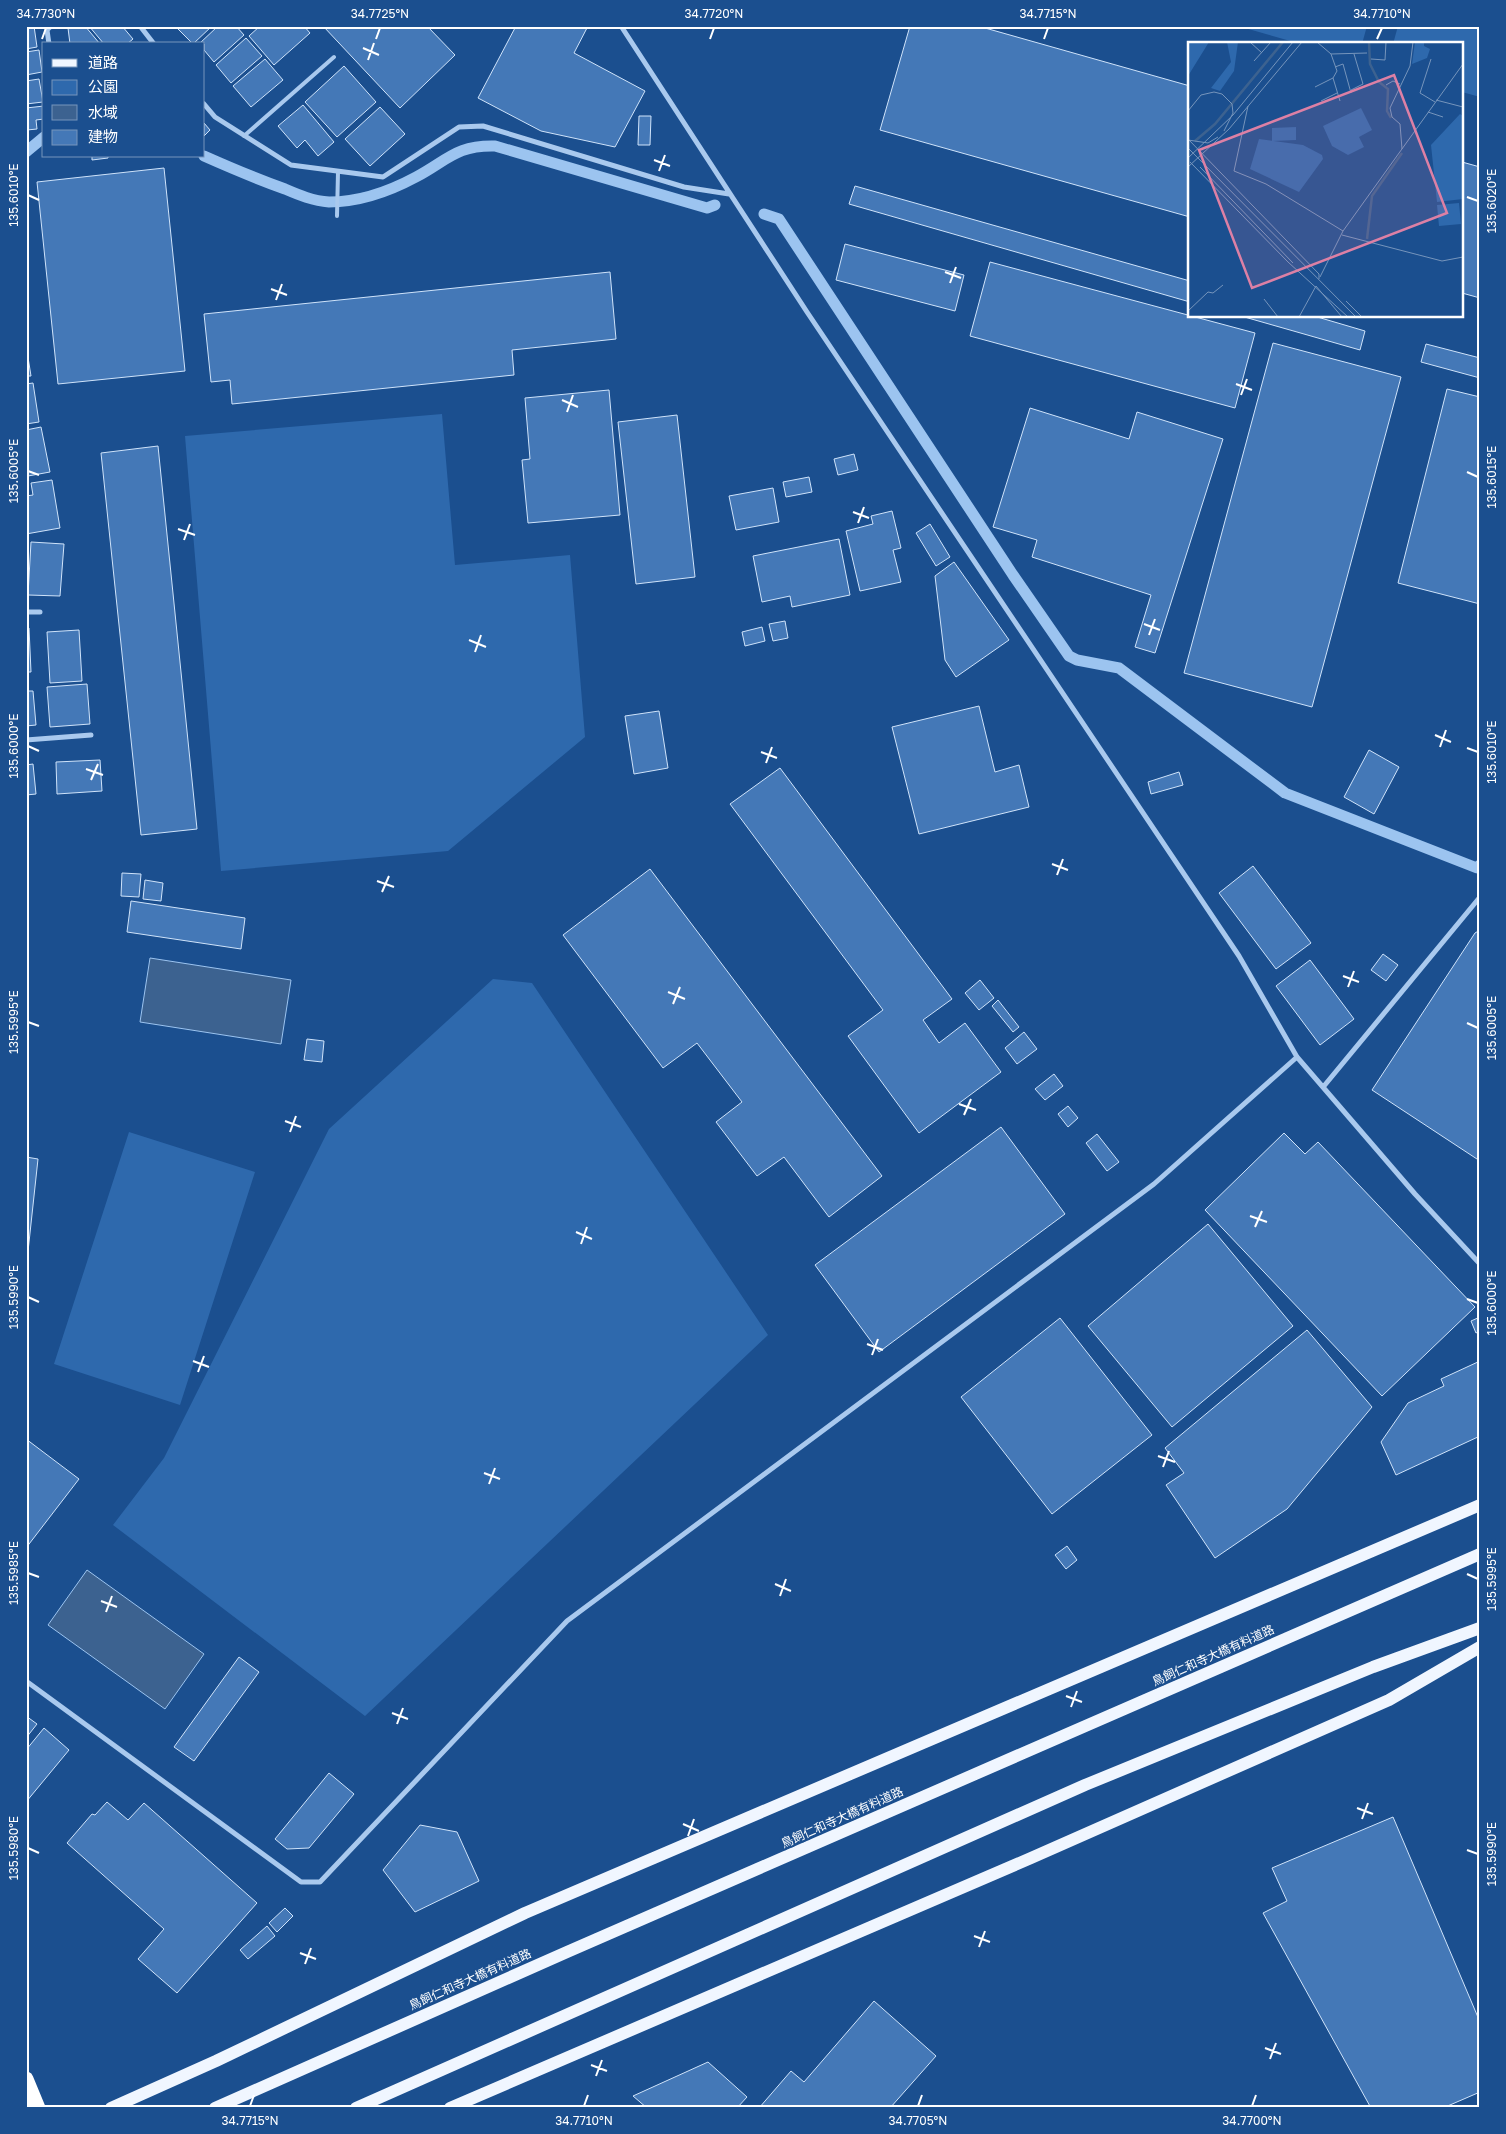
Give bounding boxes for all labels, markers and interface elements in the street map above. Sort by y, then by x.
text: 34.7730°N [17,6,75,21]
text: 34.7725°N [351,6,409,21]
text: 34.7720°N [685,6,743,21]
text: 34.7715°N [1019,6,1077,21]
text: 34.7710°N [1353,6,1411,21]
legend [42,42,205,158]
inset map [1188,42,1464,318]
text: 道路 [88,53,118,71]
text: 公園 [88,77,118,95]
text: 水域 [88,103,118,121]
text: 建物 [88,127,118,145]
text: 135.6010°E [6,163,21,227]
text: 135.6020°E [1484,169,1499,233]
text: 135.6005°E [6,439,21,503]
text: 135.6015°E [1484,446,1499,508]
text: 135.6000°E [6,714,21,778]
text: 135.6010°E [1484,720,1499,784]
text: 135.5995°E [6,990,21,1054]
text: 135.6005°E [1484,996,1499,1060]
text: 135.5990°E [6,1265,21,1329]
text: 135.6000°E [1484,1271,1499,1335]
text: 135.5985°E [6,1541,21,1605]
text: 135.5995°E [1484,1547,1499,1611]
street label: 鳥飼仁和寺大橋有料道路 [1150,1621,1276,1689]
street label: 鳥飼仁和寺大橋有料道路 [779,1783,905,1851]
text: 135.5980°E [6,1816,21,1880]
text: 135.5990°E [1484,1822,1499,1886]
street label: 鳥飼仁和寺大橋有料道路 [407,1945,533,2013]
text: 34.7715°N [221,2113,279,2128]
text: 34.7710°N [555,2113,613,2128]
text: 34.7705°N [889,2113,947,2128]
text: 34.7700°N [1222,2113,1282,2128]

